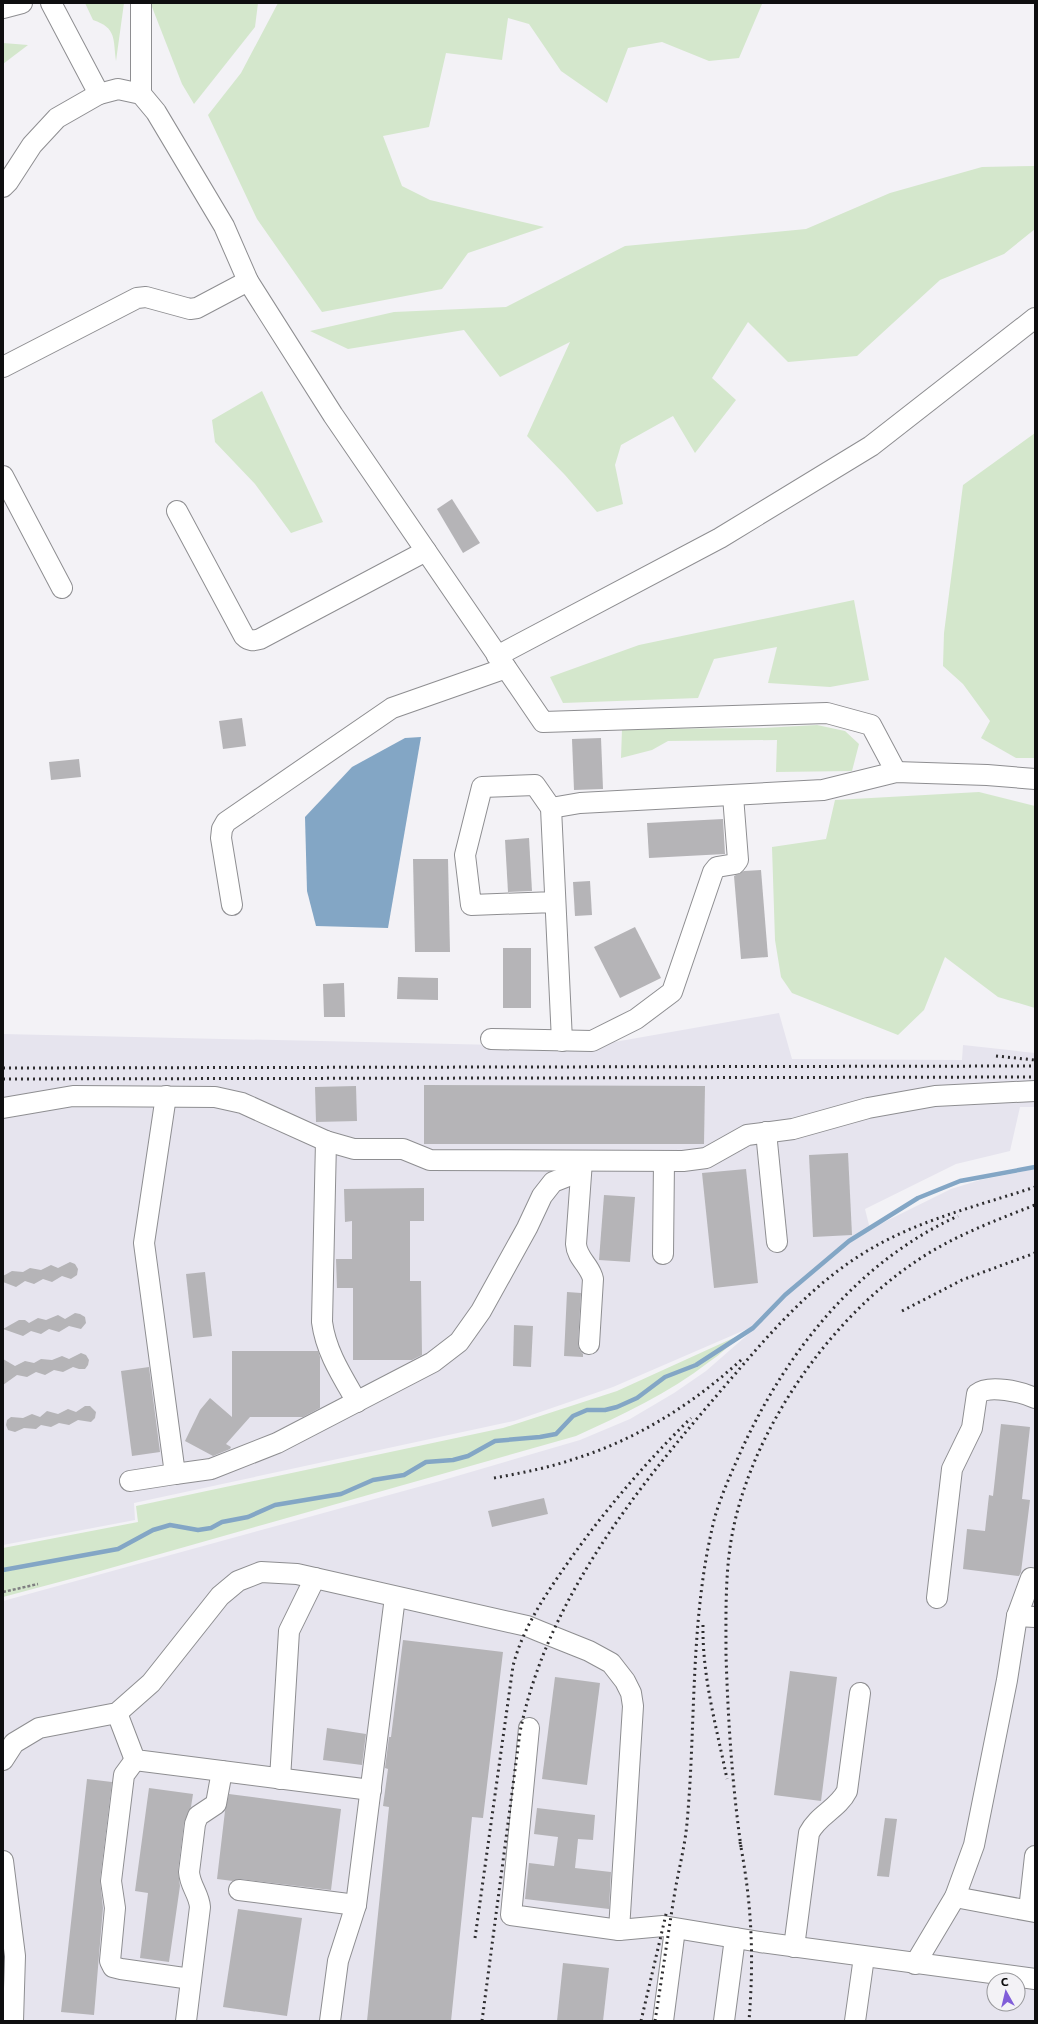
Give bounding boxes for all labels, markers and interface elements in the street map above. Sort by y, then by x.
north arrow [986,1972,1026,2012]
text: С [1000,1975,1010,1989]

